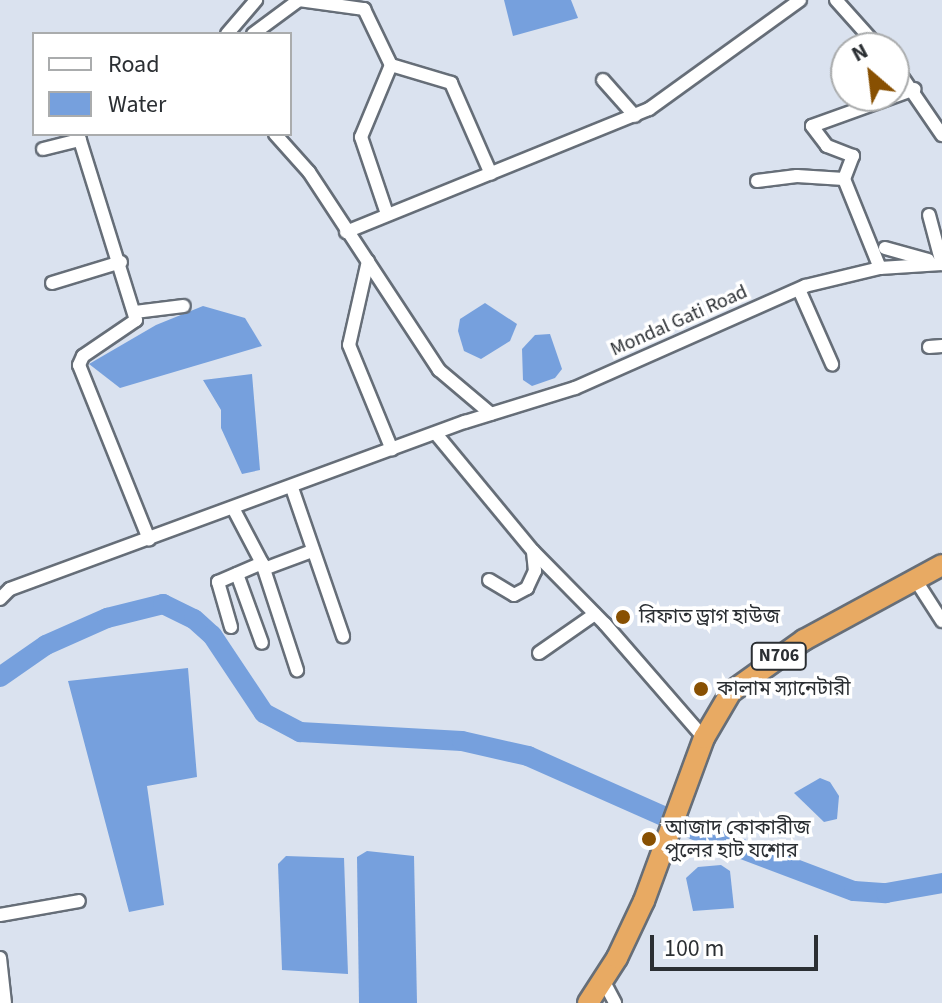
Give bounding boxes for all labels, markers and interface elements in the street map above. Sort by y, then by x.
legend [32,32,292,136]
north arrow [830,32,910,112]
text: N [846,35,874,70]
text: Road [108,47,160,82]
text: Water [108,87,166,122]
street label: Mondal Gati Road [607,280,751,362]
place label: রিফাত ড্রাগ হাউজ [639,605,780,629]
marker: রিফাত ড্রাগ হাউজ [614,608,632,626]
road number: N706 [749,642,809,670]
place label: কালাম স্যানেটারী [717,677,851,701]
marker: কালাম স্যানেটারী [692,680,710,698]
place label: আজাদ কোকারীজ পুলের হাট যশোর [665,816,810,863]
marker: আজাদ কোকারীজ পুলের হাট যশোর [640,830,658,848]
scale bar [654,919,822,969]
text: 100 m [664,931,724,966]

